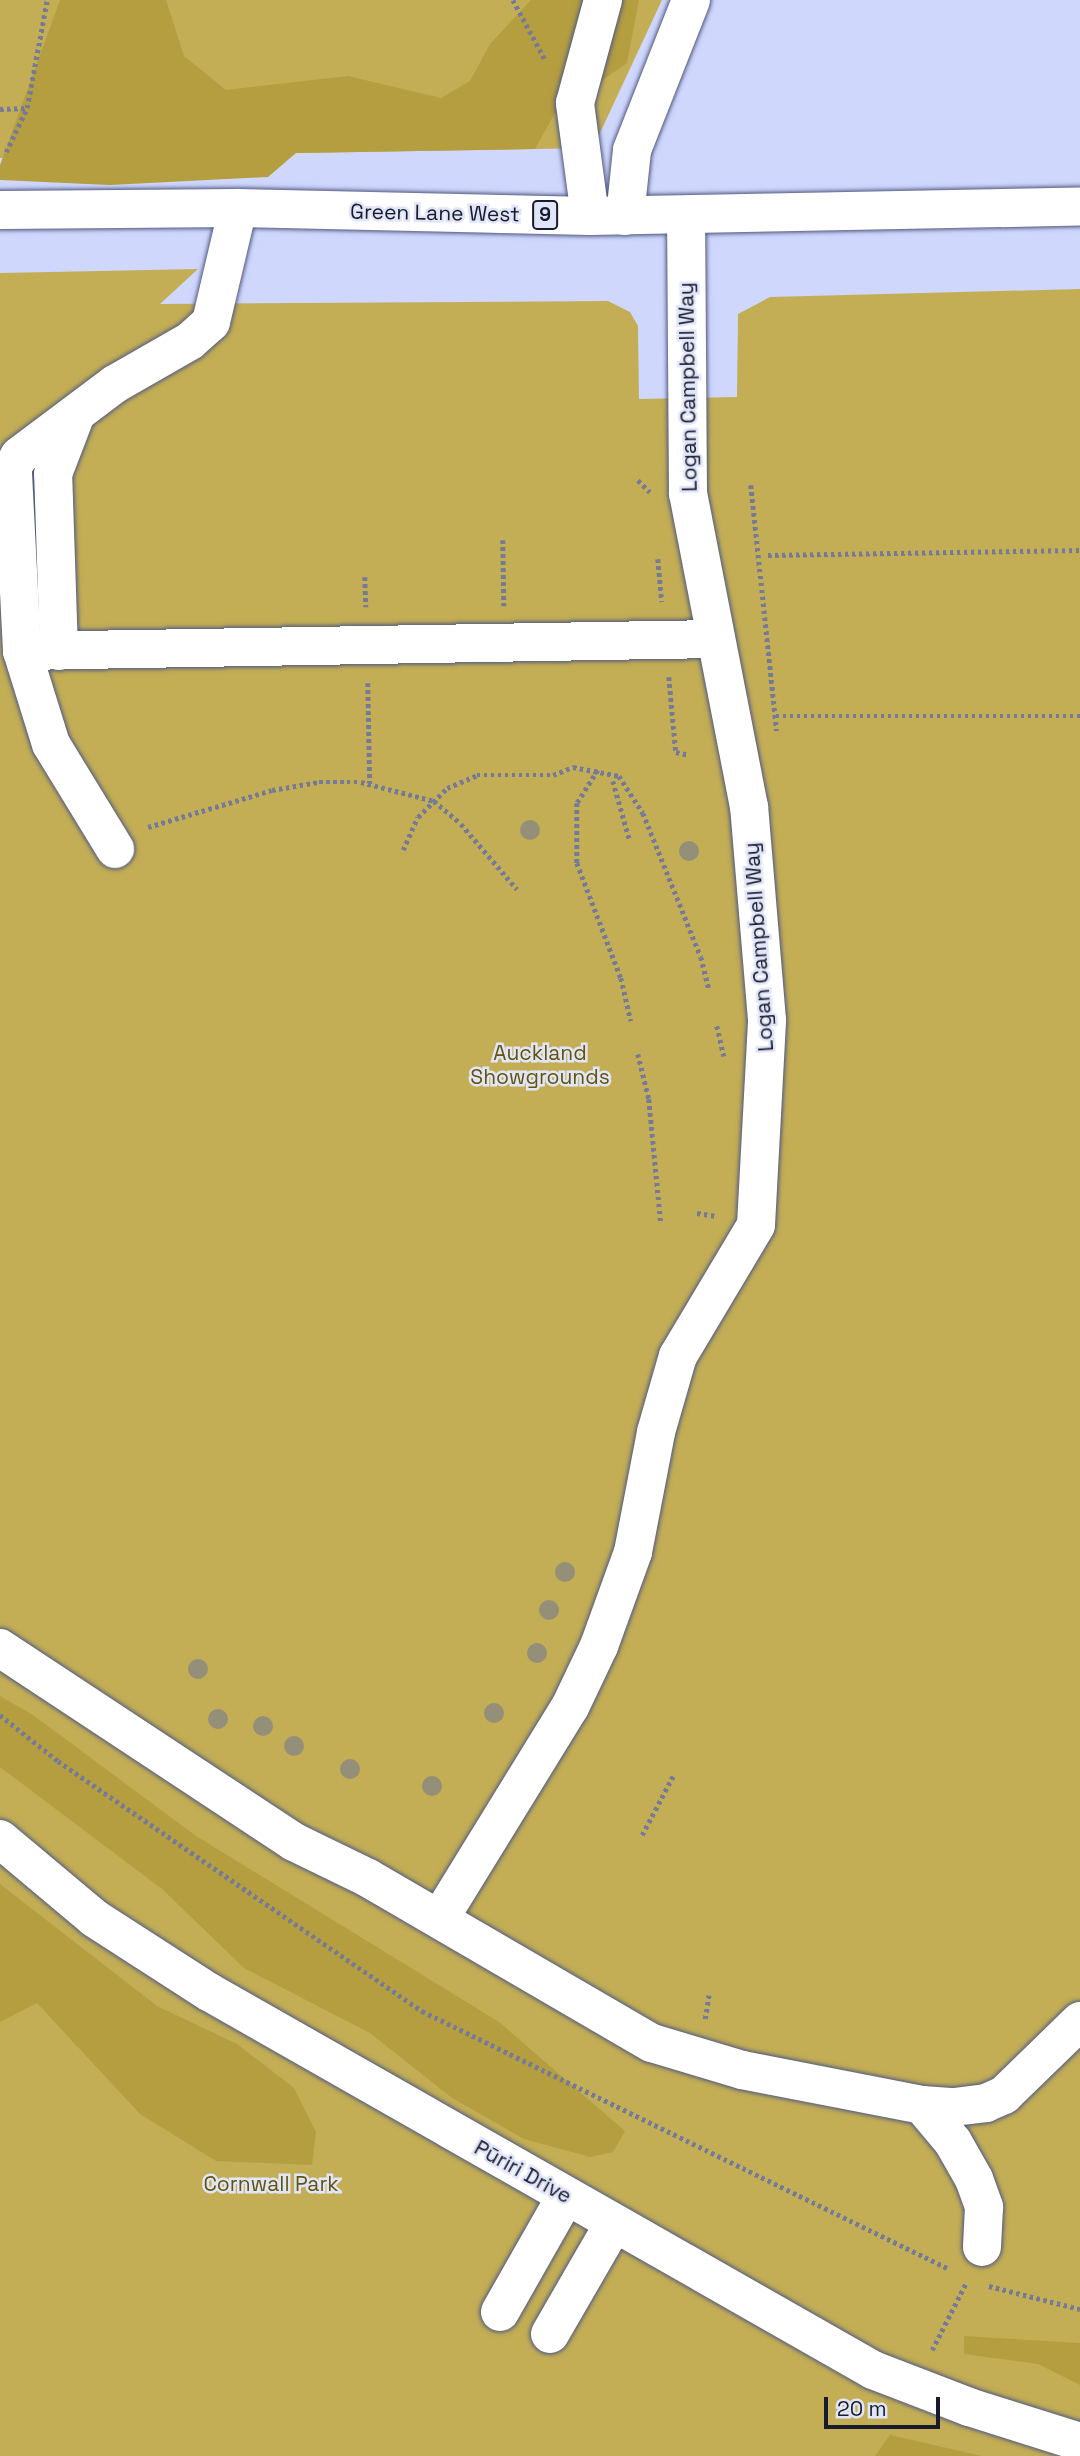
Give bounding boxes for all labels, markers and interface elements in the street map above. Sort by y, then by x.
street label: Green Lane West [350,199,520,227]
road number: 9 [531,200,559,230]
street label: Logan Campbell Way [674,282,702,492]
street label: Logan Campbell Way [739,841,779,1053]
park label: Auckland Showgrounds [470,1040,610,1090]
street label: Pūriri Drive [470,2135,576,2209]
park label: Cornwall Park [203,2171,339,2197]
scale bar [828,2382,944,2426]
text: 20 m [837,2395,887,2422]

